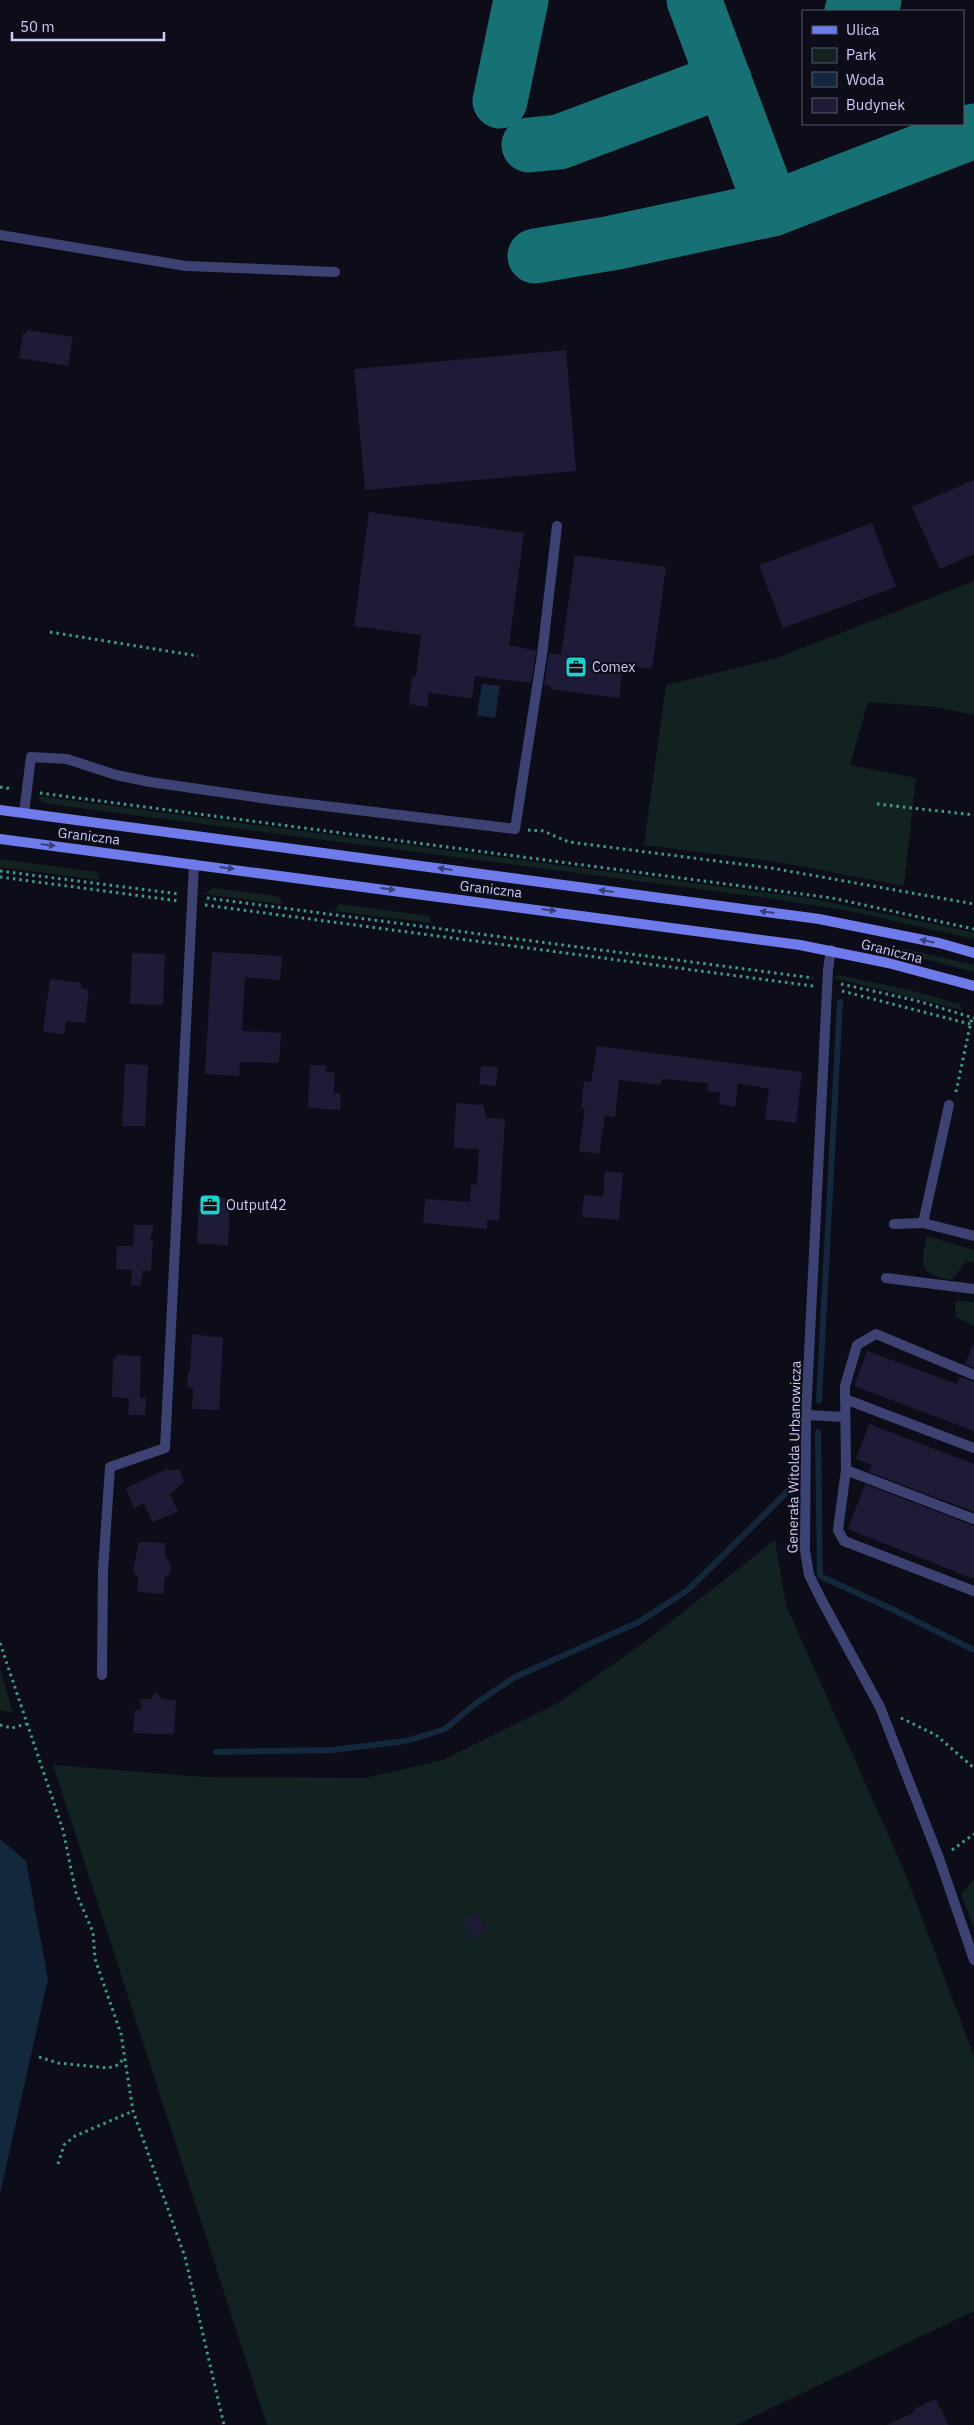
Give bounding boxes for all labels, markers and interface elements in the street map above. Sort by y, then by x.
scale bar [12,10,165,42]
legend [802,10,964,125]
text: 50 m [20,17,55,36]
text: Ulica [846,20,880,39]
text: Park [846,45,876,64]
text: Woda [846,70,884,89]
text: Budynek [846,95,905,114]
office icon: Comex [564,655,588,679]
place label: Comex [592,658,635,676]
street label: Graniczna [57,823,122,849]
one-way arrow [41,841,57,849]
one-way arrow [219,864,235,872]
one-way arrow [437,865,453,873]
street label: Graniczna [459,876,524,902]
one-way arrow [380,885,396,893]
one-way arrow [598,886,614,894]
one-way arrow [541,907,557,915]
one-way arrow [759,908,775,916]
street label: Graniczna [859,935,925,967]
one-way arrow [919,937,934,945]
office icon: Output42 [198,1193,222,1217]
place label: Output42 [226,1196,287,1214]
street label: Generała Witolda Urbanowicza [783,1360,805,1554]

